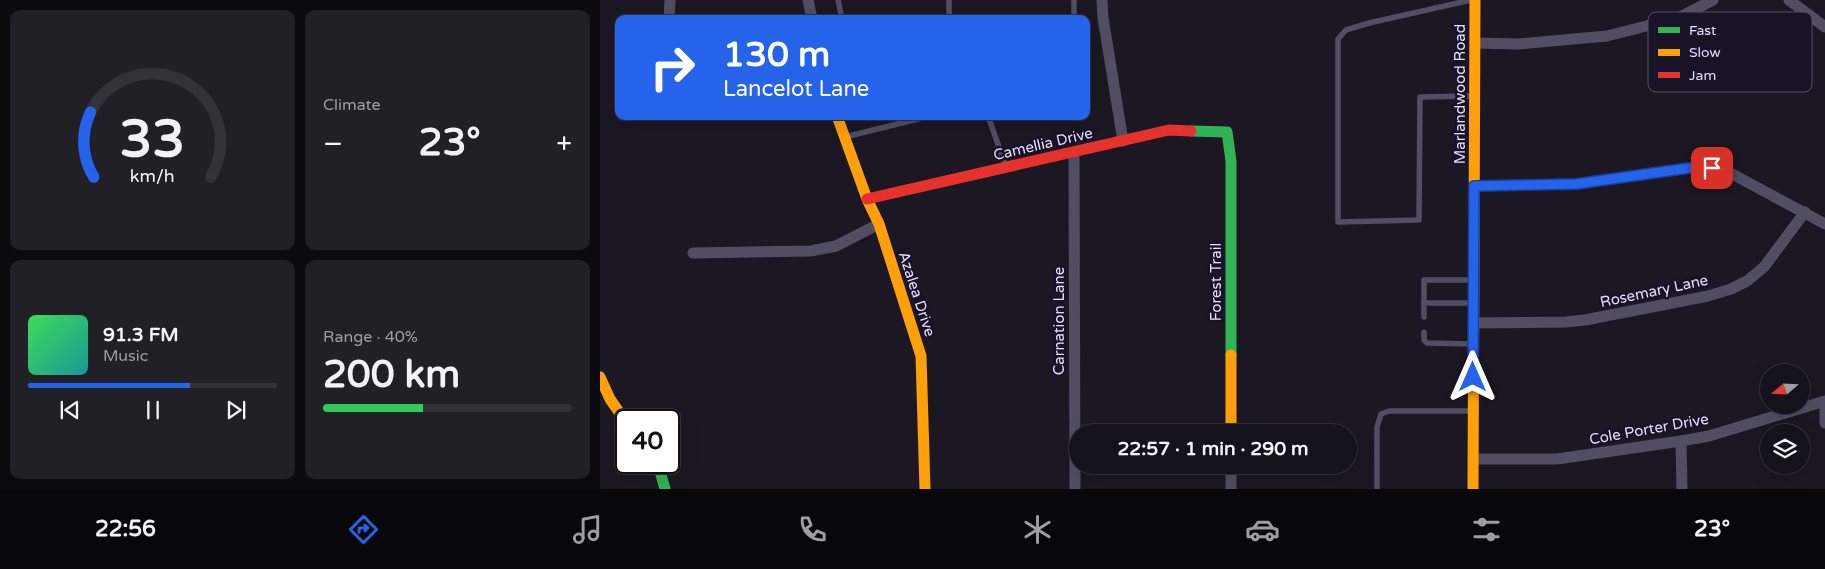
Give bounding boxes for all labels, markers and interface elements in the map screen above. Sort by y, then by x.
legend [1648,12,1812,92]
text: Fast [1689,22,1717,39]
street label: Marlandwood Road [1451,24,1469,164]
text: 130 m [723,34,830,76]
icon: right [640,35,705,100]
text: Slow [1689,44,1721,61]
text: Jam [1689,67,1716,84]
text: Lancelot Lane [723,76,869,102]
text: Climate [323,95,381,115]
text: 33 [120,108,185,171]
text: 23° [419,120,481,166]
street label: Camellia Drive [991,124,1095,164]
text: − [323,127,343,161]
text: + [556,127,572,161]
pin [1691,147,1733,189]
icon: arrive [1698,154,1726,182]
text: km/h [130,166,175,187]
street label: Forest Trail [1207,243,1225,321]
street label: Azalea Drive [895,249,939,339]
street label: Carnation Lane [1050,267,1068,375]
street label: Rosemary Lane [1598,271,1710,311]
text: 91.3 FM [103,324,179,346]
text: Range · 40% [323,327,418,347]
text: Music [103,346,148,366]
position arrow [1446,350,1498,402]
text: 200 km [323,352,460,398]
north arrow [1760,364,1810,414]
map controls [1760,364,1810,474]
icon: previous [56,396,84,424]
icon: pause [139,396,167,424]
icon: next [222,396,250,424]
speed limit sign: 40 [615,409,680,474]
street label: Cole Porter Drive [1588,410,1710,448]
button: layers [1760,424,1810,474]
text: 22:57 · 1 min · 290 m [1117,438,1309,460]
icon: directions [346,512,381,547]
icon: music [570,512,605,547]
icon: phone [795,512,830,547]
icon: climate [1020,512,1055,547]
icon: car [1245,512,1280,547]
icon: filters [1469,512,1504,547]
text: 22:56 [95,516,156,542]
text: 23° [1694,516,1730,542]

